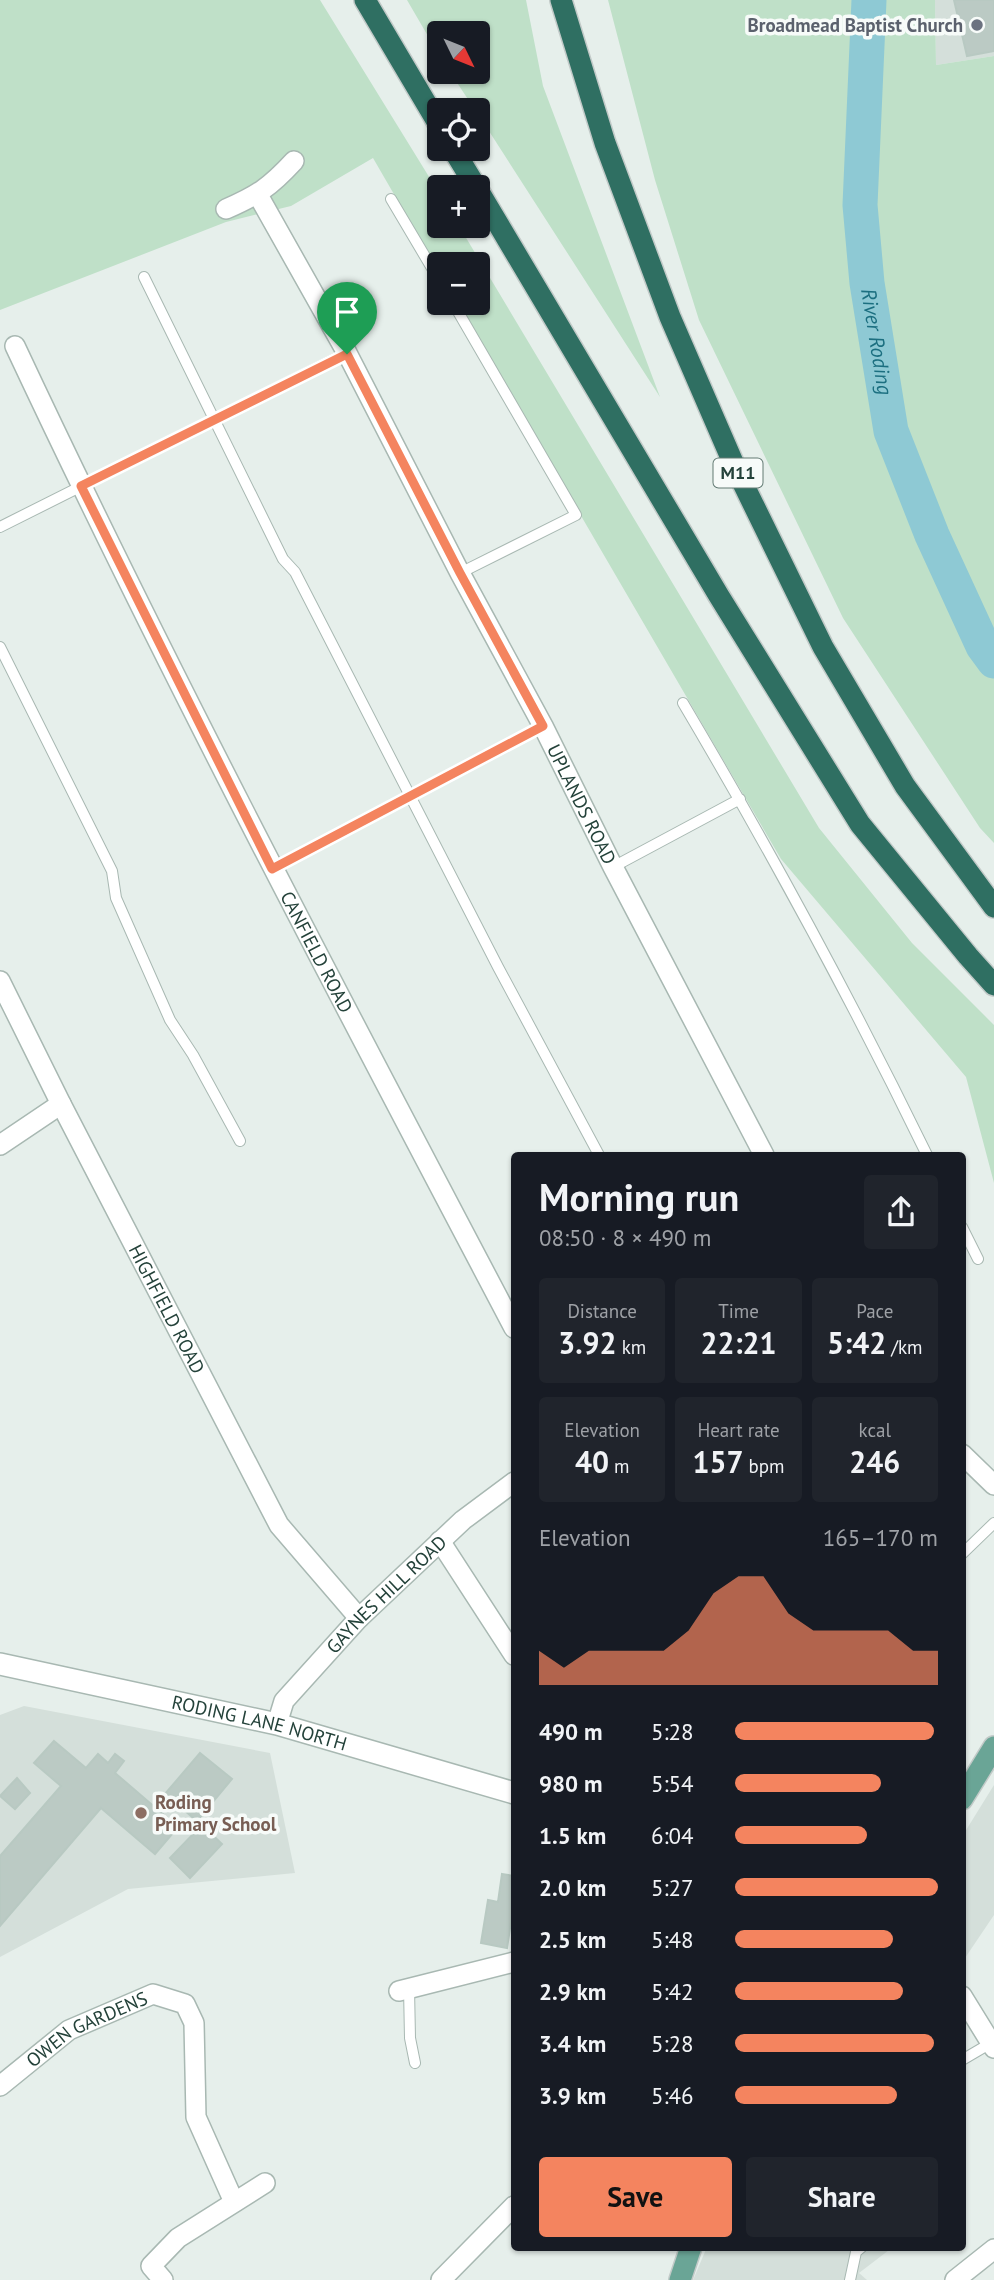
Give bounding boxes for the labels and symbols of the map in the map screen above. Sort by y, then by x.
place label: Broadmead Baptist Church [748,13,963,37]
marker: Broadmead Baptist Church [969,17,985,33]
north arrow [427,21,490,84]
pin [317,282,377,354]
water label: River Roding [855,286,899,397]
road number: M11 [714,458,762,488]
street label: UPLANDS ROAD [542,740,622,868]
street label: CANFIELD ROAD [275,887,358,1017]
street label: HIGHFIELD ROAD [124,1240,210,1378]
street label: GAYNES HILL ROAD [321,1530,451,1658]
street label: RODING LANE NORTH [170,1690,350,1756]
place label: Roding Primary School [155,1790,277,1836]
marker: Roding Primary School [133,1805,149,1821]
street label: OWEN GARDENS [21,1986,151,2072]

